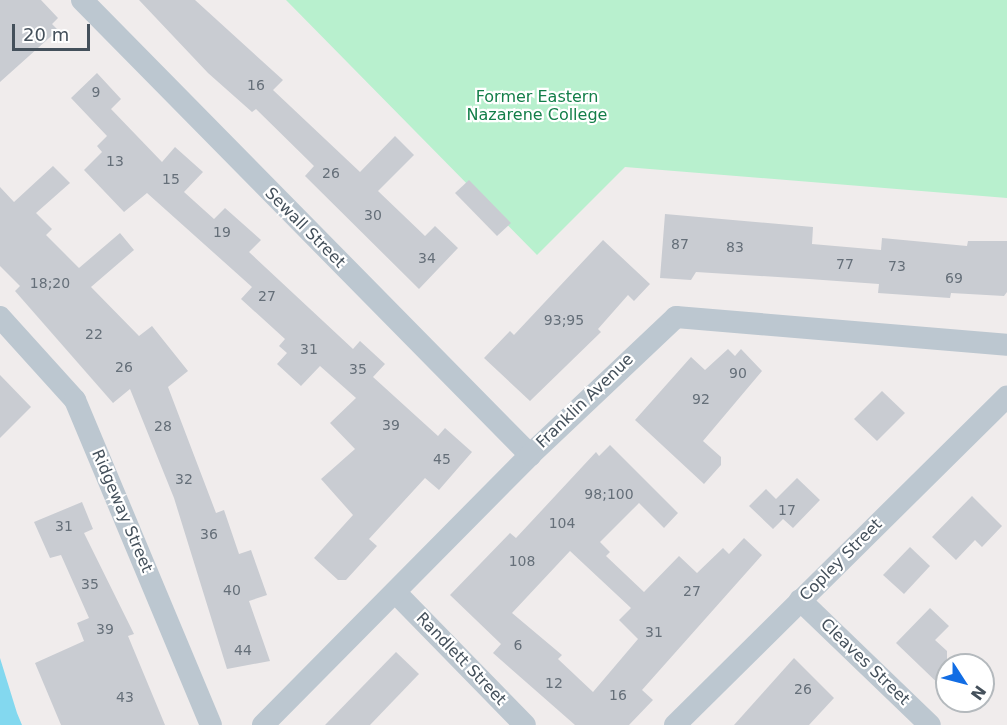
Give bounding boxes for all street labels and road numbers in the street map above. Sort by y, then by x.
street label: Sewall Street [261,184,349,272]
street label: Franklin Avenue [533,350,637,452]
street label: Ridgeway Street [87,447,157,575]
street label: Copley Street [796,515,886,605]
street label: Randlett Street [412,609,510,709]
street label: Cleaves Street [816,615,914,709]

